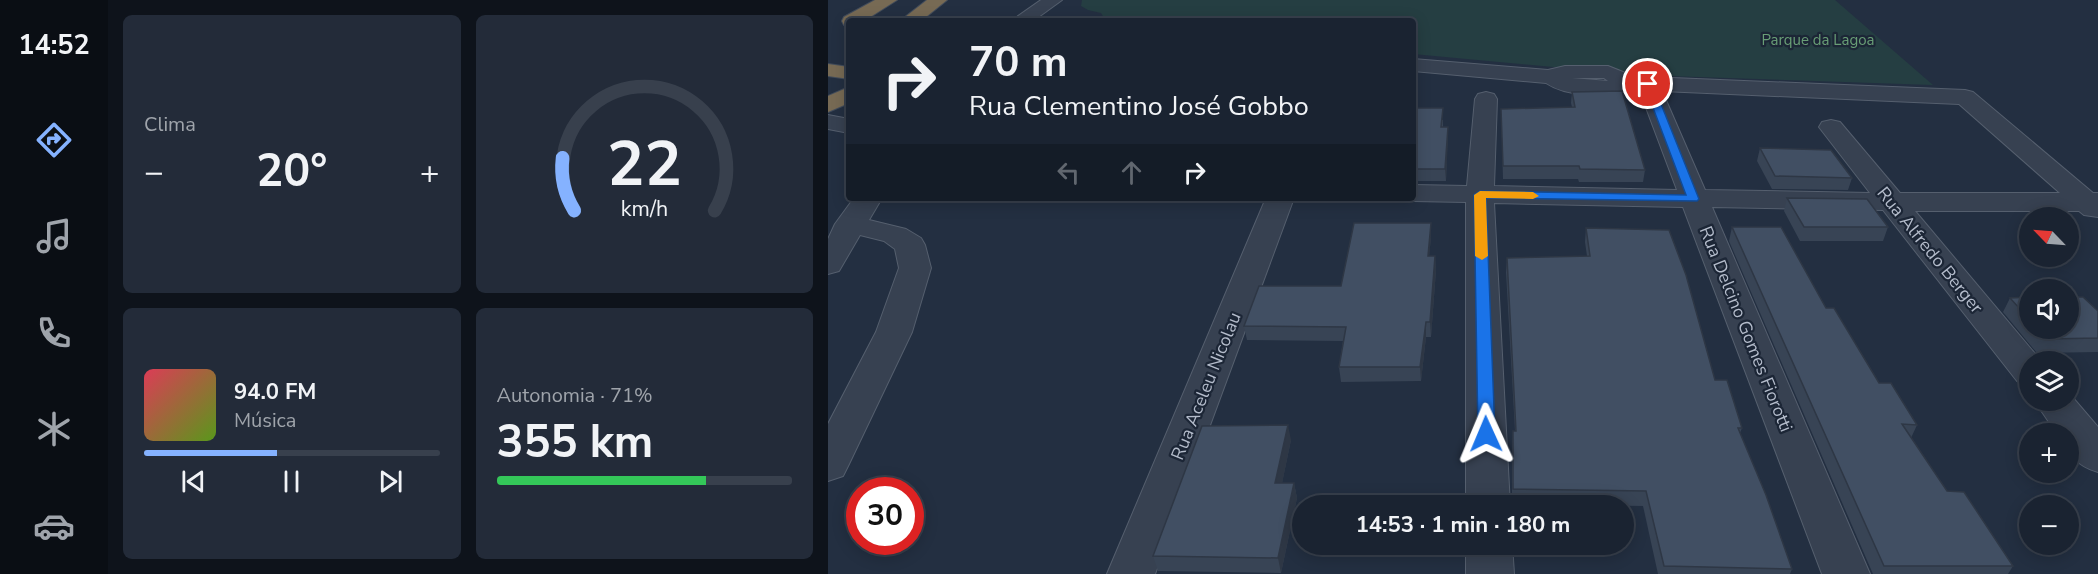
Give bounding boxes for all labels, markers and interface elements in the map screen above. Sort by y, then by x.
text: 14:52 [18,27,90,64]
park label: Parque da Lagoa [1761,30,1875,50]
text: 70 m [969,34,1068,91]
icon: right [870,42,948,120]
pin [1622,58,1673,109]
icon: arrive [1631,67,1664,100]
text: Rua Clementino José Gobbo [969,88,1309,125]
text: Clima [144,111,196,138]
icon: directions [33,119,75,161]
text: 22 [607,122,682,207]
text: 20° [256,141,327,202]
text: − [144,150,164,195]
text: + [420,150,440,195]
icon: left [1052,156,1085,189]
icon: ahead [1115,156,1148,189]
icon: right [1178,156,1211,189]
street label: Rua Alfredo Berger [1871,182,1989,319]
text: km/h [621,194,668,224]
north arrow [2019,207,2079,267]
map controls [2019,207,2079,555]
icon: music [33,215,75,257]
street label: Rua Delcino Gomes Fiorotti [1694,223,1798,435]
button: sound [2019,279,2079,339]
street label: Rua Aceleu Nicolau [1165,309,1247,463]
icon: phone [33,312,75,354]
button: layers [2019,351,2079,411]
text: 94.0 FM [234,377,316,407]
text: Autonomia · 71% [497,382,653,409]
position arrow [1454,402,1518,466]
text: Música [234,407,296,434]
icon: climate [33,408,75,450]
text: 355 km [497,412,653,473]
button: + [2019,423,2079,483]
icon: previous [177,465,210,498]
icon: pause [275,465,308,498]
icon: next [374,465,407,498]
speed limit sign: 30 [846,477,924,555]
button: − [2019,495,2079,555]
icon: car [33,505,75,547]
text: 14:53 · 1 min · 180 m [1356,510,1570,540]

